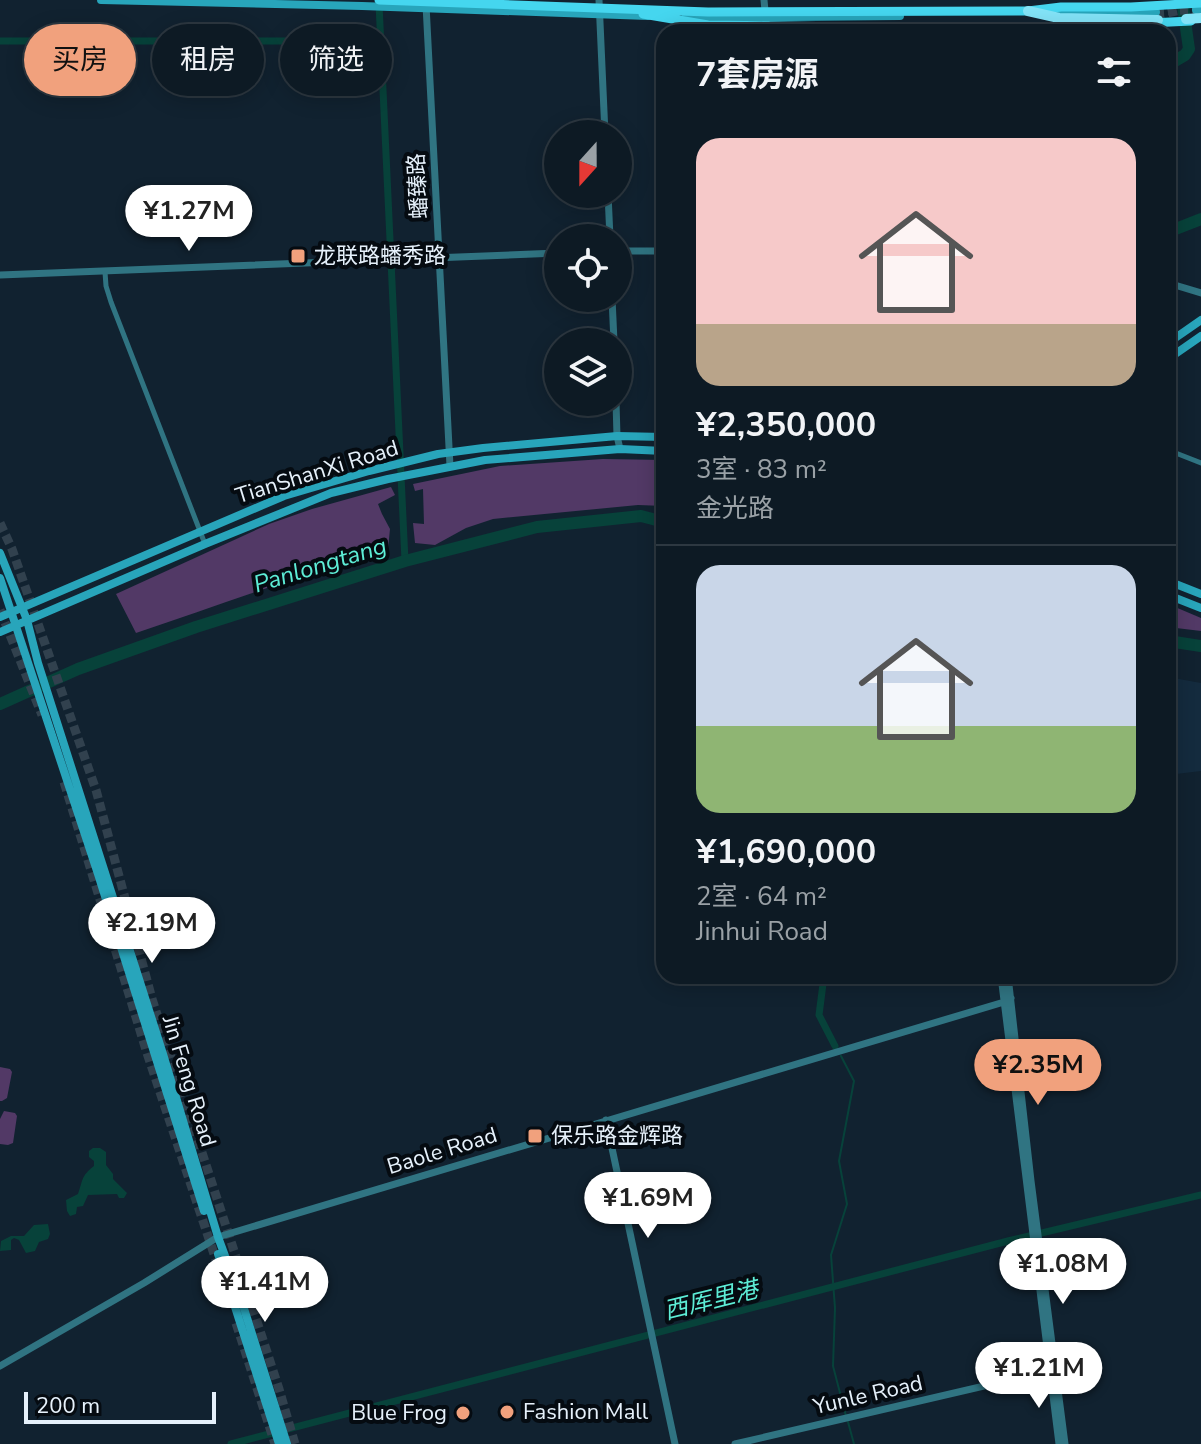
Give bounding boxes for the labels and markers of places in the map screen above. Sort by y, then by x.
pin: ¥1.27M [124,185,254,253]
place label: 龙联路蟠秀路 [314,241,446,271]
marker: 龙联路蟠秀路 [289,247,307,265]
pin: ¥2.19M [87,897,217,965]
pin: ¥2.35M [973,1039,1103,1107]
place label: 保乐路金辉路 [551,1121,683,1151]
marker: 保乐路金辉路 [526,1127,544,1145]
pin: ¥1.69M [583,1172,713,1240]
pin: ¥1.08M [998,1238,1128,1306]
pin: ¥1.41M [200,1256,330,1324]
pin: ¥1.21M [974,1342,1104,1410]
place label: Fashion Mall [523,1397,649,1427]
place label: Blue Frog [351,1398,447,1428]
marker: Fashion Mall [498,1403,516,1421]
marker: Blue Frog [454,1404,472,1422]

